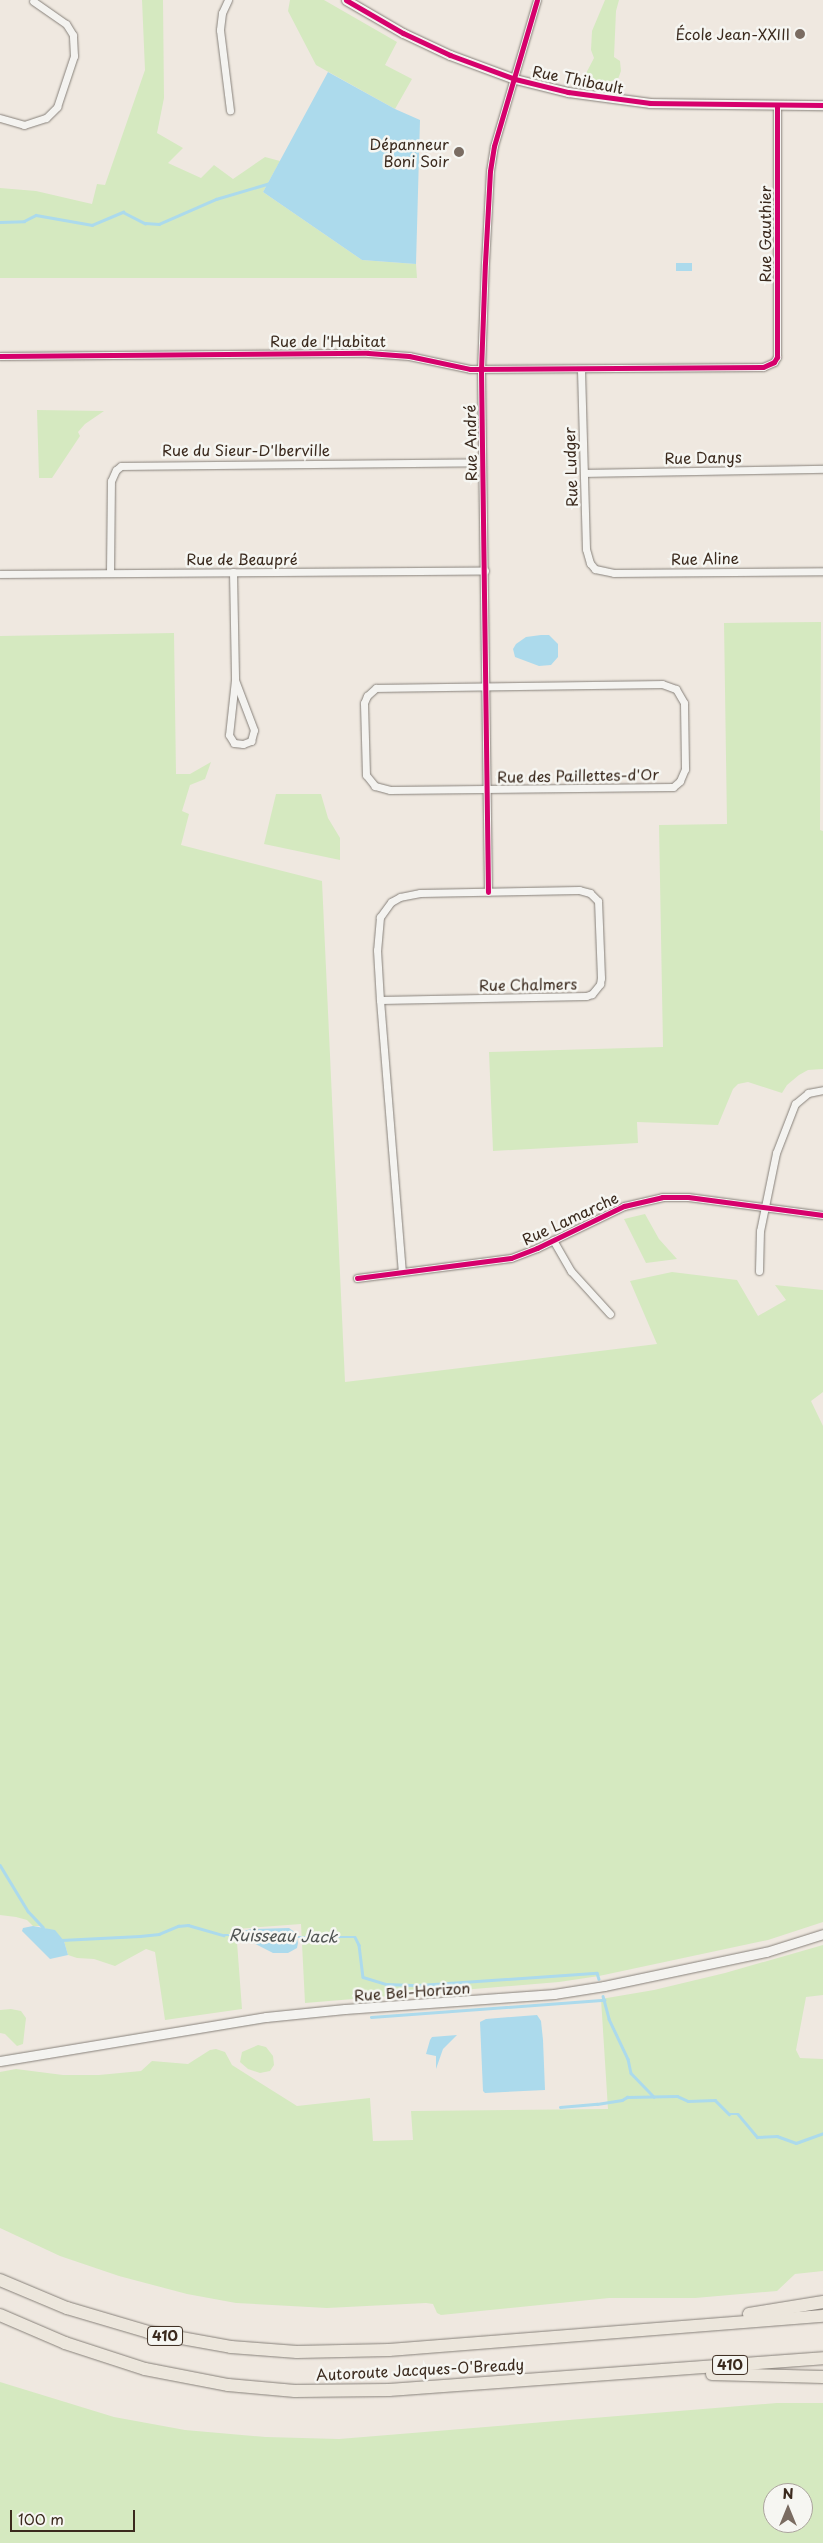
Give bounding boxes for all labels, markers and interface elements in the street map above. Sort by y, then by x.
place label: École Jean-XXIII [674,25,790,43]
marker: École Jean-XXIII [794,28,806,40]
street label: Rue Thibault [531,61,625,97]
place label: Dépanneur Boni Soir [370,134,449,169]
marker: Dépanneur Boni Soir [453,146,465,158]
street label: Rue Gauthier [756,185,774,283]
street label: Rue de l'Habitat [269,332,387,350]
street label: Rue André [460,404,480,482]
street label: Rue Ludger [560,426,580,508]
street label: Rue du Sieur-D'Iberville [161,441,331,459]
street label: Rue Danys [664,447,742,467]
street label: Rue Aline [670,548,740,568]
street label: Rue de Beaupré [184,550,300,568]
street label: Rue des Paillettes-d'Or [496,765,660,785]
street label: Rue Chalmers [478,974,578,994]
street label: Rue Lamarche [519,1188,621,1248]
water label: Ruisseau Jack [228,1924,338,1946]
street label: Rue Bel-Horizon [353,1978,471,2004]
road number: 410 [146,2324,184,2348]
road number: 410 [711,2354,749,2376]
street label: Autoroute Jacques-O'Bready [315,2355,525,2383]
north arrow [763,2483,813,2533]
text: N [782,2483,794,2504]
scale bar [12,2500,138,2532]
text: 100 m [18,2507,64,2530]

